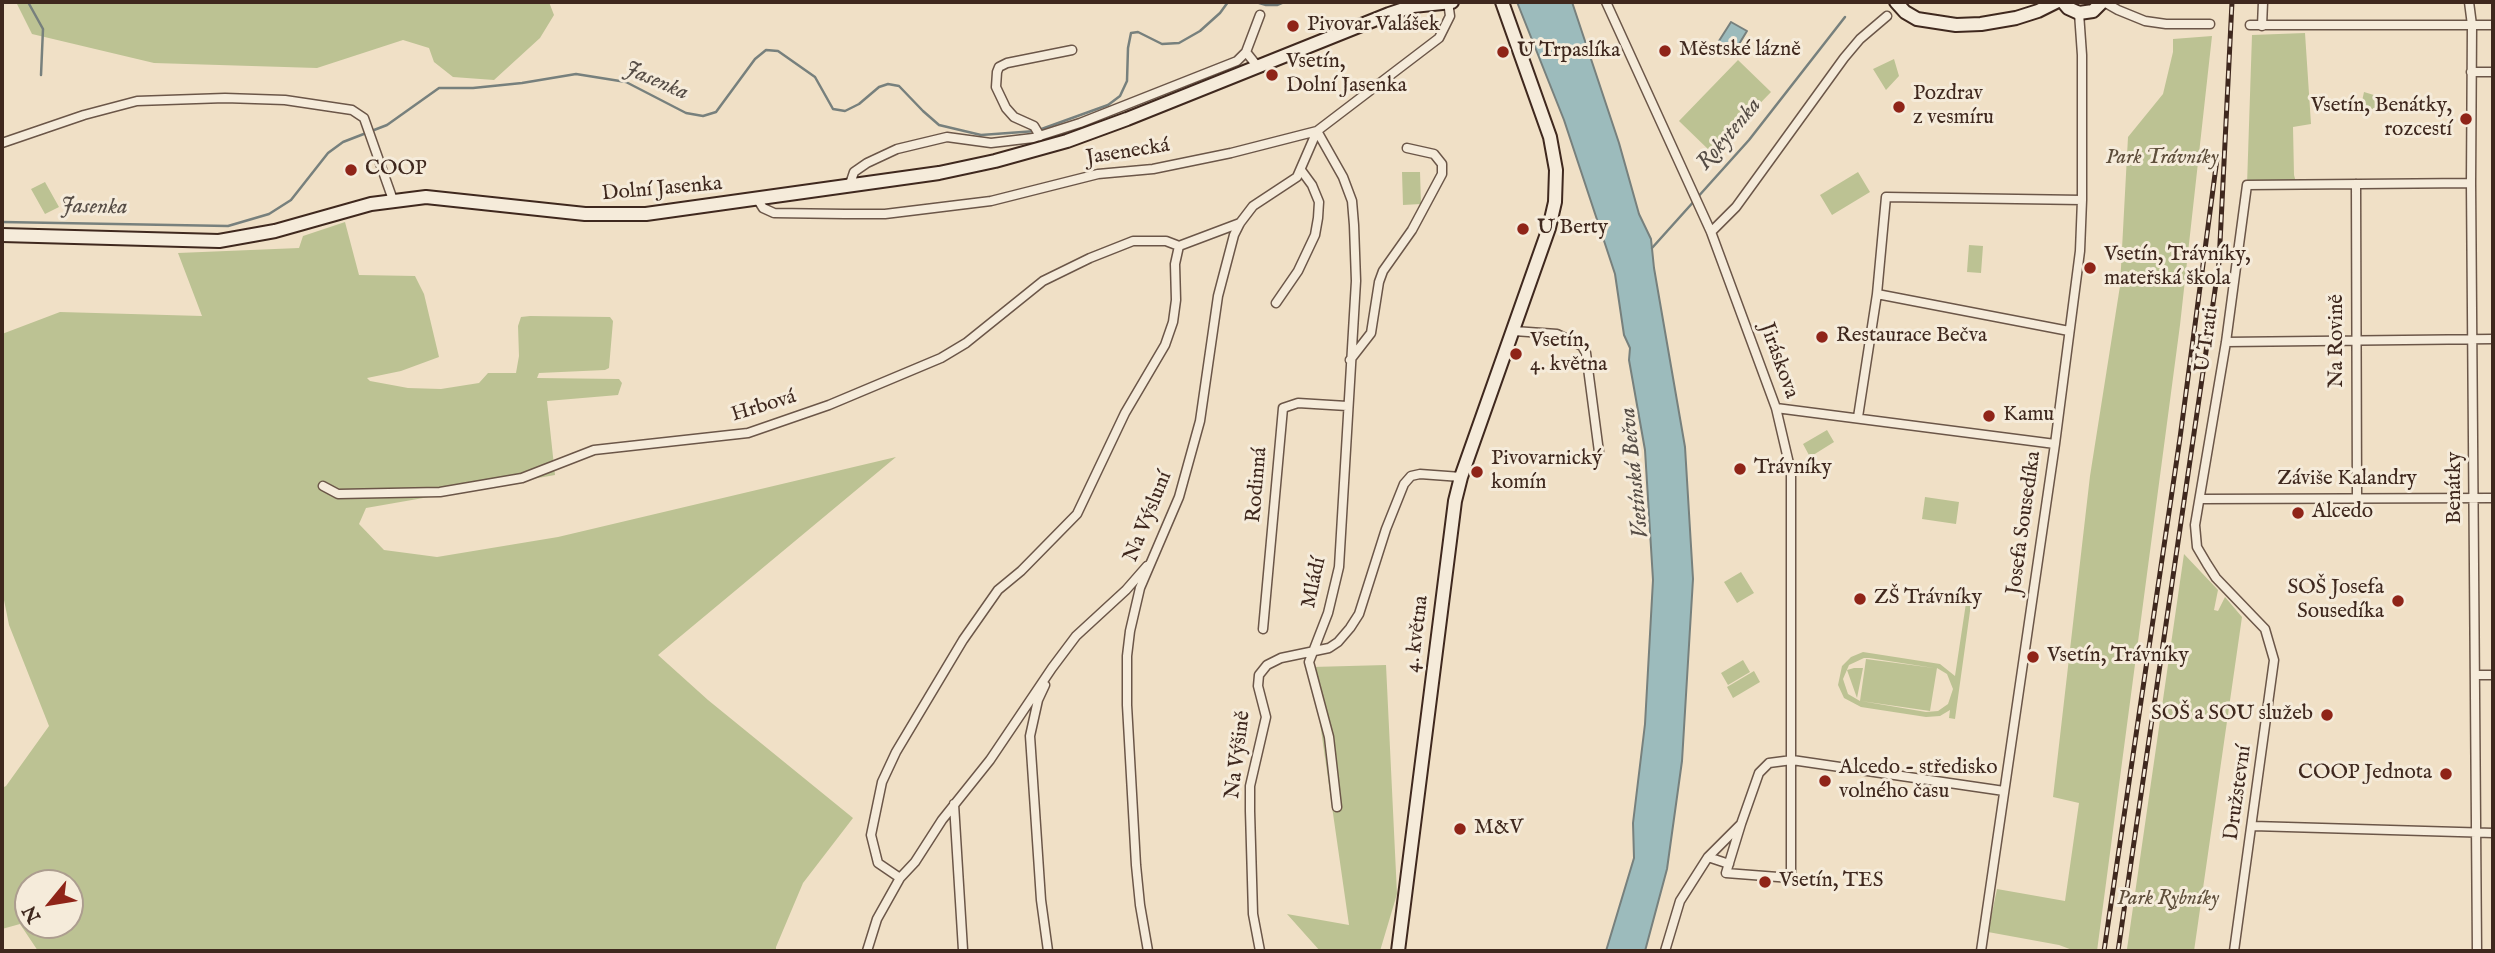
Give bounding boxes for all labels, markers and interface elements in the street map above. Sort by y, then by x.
place label: Pivovar Valášek [1307,13,1440,39]
marker: Pivovar Valášek [1285,18,1301,34]
place label: Městské lázně [1679,38,1801,64]
place label: U Trpaslíka [1517,39,1620,65]
marker: Městské lázně [1657,43,1673,59]
marker: U Trpaslíka [1495,44,1511,60]
place label: Vsetín, Dolní Jasenka [1286,50,1407,100]
water label: Jasenka [620,56,692,108]
marker: Vsetín, Dolní Jasenka [1264,67,1280,83]
place label: Pozdrav z vesmíru [1913,82,1994,132]
water label: Rokytenka [1692,93,1768,177]
place label: Vsetín, Benátky, rozcestí [2311,94,2452,144]
marker: Pozdrav z vesmíru [1891,99,1907,115]
marker: Vsetín, Benátky, rozcestí [2458,111,2474,127]
street label: Jasenecká [1084,134,1172,172]
park label: Park Trávníky [2105,146,2219,172]
place label: COOP [365,157,427,183]
marker: COOP [343,162,359,178]
street label: Dolní Jasenka [601,172,723,208]
water label: Jasenka [60,194,128,222]
place label: U Berty [1537,216,1608,242]
marker: U Berty [1515,221,1531,237]
place label: Vsetín, Trávníky, mateřská škola [2104,243,2251,293]
marker: Vsetín, Trávníky, mateřská škola [2082,260,2098,276]
street label: Na Rovině [2325,294,2351,388]
street label: U Trati [2191,306,2225,374]
street label: Jiráskova [1753,320,1803,402]
place label: Restaurace Bečva [1836,324,1987,350]
place label: Vsetín, 4. května [1530,329,1607,379]
marker: Restaurace Bečva [1814,329,1830,345]
marker: Vsetín, 4. května [1508,346,1524,362]
street label: Hrbová [729,385,799,429]
place label: Kamu [2003,403,2054,429]
water label: Vsetínská Bečva [1615,406,1657,540]
marker: Kamu [1981,408,1997,424]
street label: Rodinná [1242,446,1274,524]
place label: Pivovarnický komín [1491,447,1602,497]
street label: Josefa Sousedíka [2002,450,2048,596]
street label: Benátky [2443,452,2469,524]
place label: Trávníky [1754,456,1832,482]
marker: Trávníky [1732,461,1748,477]
marker: Pivovarnický komín [1469,464,1485,480]
street label: Záviše Kalandry [2277,467,2417,493]
street label: Na Výsluní [1119,468,1179,566]
place label: Alcedo [2312,500,2373,526]
marker: Alcedo [2290,505,2306,521]
street label: Mládí [1297,555,1333,611]
place label: SOŠ Josefa Sousedíka [2287,576,2384,626]
place label: ZŠ Trávníky [1874,586,1982,612]
marker: ZŠ Trávníky [1852,591,1868,607]
marker: SOŠ Josefa Sousedíka [2390,593,2406,609]
street label: 4. května [1401,594,1435,674]
place label: Vsetín, Trávníky [2047,644,2189,670]
marker: Vsetín, Trávníky [2025,649,2041,665]
place label: SOŠ a SOU služeb [2151,702,2313,728]
marker: SOŠ a SOU služeb [2319,707,2335,723]
street label: Na Výšině [1221,709,1257,801]
street label: Družstevní [2220,744,2258,842]
place label: Alcedo - středisko volného času [1839,756,1997,806]
place label: COOP Jednota [2298,761,2432,787]
marker: COOP Jednota [2438,766,2454,782]
marker: Alcedo - středisko volného času [1817,773,1833,789]
place label: M&V [1474,816,1523,842]
marker: M&V [1452,821,1468,837]
north arrow [14,869,84,939]
place label: Vsetín, TES [1779,869,1883,895]
marker: Vsetín, TES [1757,874,1773,890]
park label: Park Rybníky [2117,887,2219,913]
text: N [18,900,47,927]

